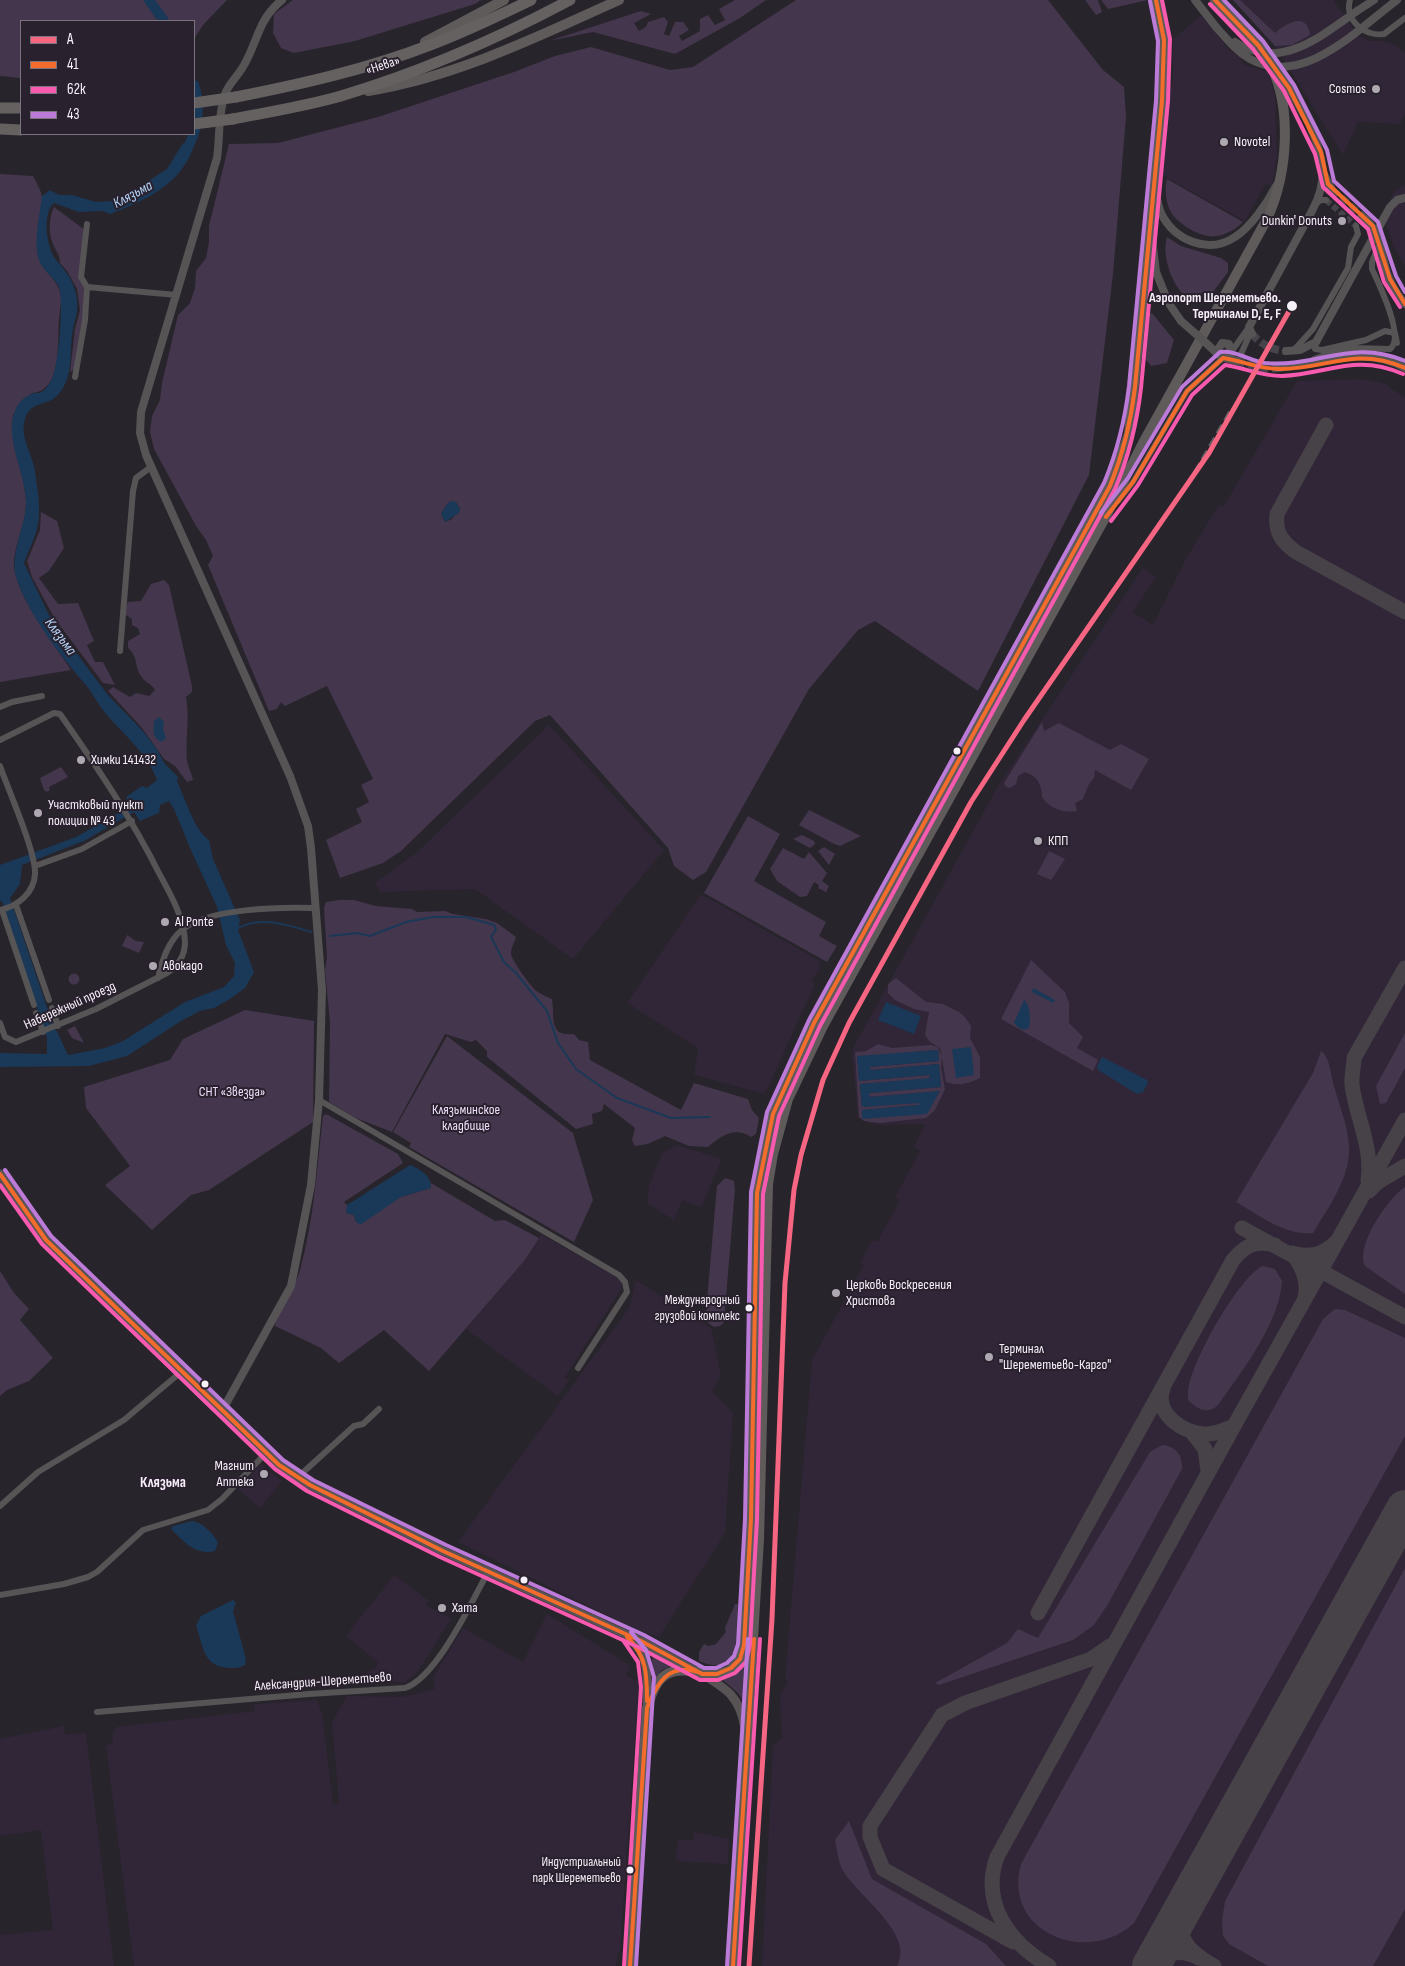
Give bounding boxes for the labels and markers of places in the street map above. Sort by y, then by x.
place label: Cosmos [1329,81,1366,97]
marker: Cosmos [1370,83,1382,95]
place label: Novotel [1234,134,1270,150]
marker: Novotel [1218,136,1230,148]
place label: Dunkin' Donuts [1262,213,1332,229]
marker: Dunkin' Donuts [1336,215,1348,227]
place label: Аэропорт Шереметьево. Терминалы D, E, F [1149,290,1281,322]
marker: Аэропорт Шереметьево. Терминалы D, E, F [1285,299,1299,313]
unlabelled marker [952,746,962,756]
place label: Химки 141432 [91,752,156,768]
marker: Химки 141432 [75,754,87,766]
place label: Участковый пункт полиции № 43 [48,797,143,830]
marker: Участковый пункт полиции № 43 [32,807,44,819]
place label: КПП [1048,833,1068,849]
marker: КПП [1032,835,1044,847]
place label: Al Ponte [175,914,214,930]
marker: Al Ponte [159,916,171,928]
place label: Авокадо [163,958,203,974]
marker: Авокадо [147,960,159,972]
place label: Церковь Воскресения Христова [846,1277,952,1310]
marker: Церковь Воскресения Христова [830,1287,842,1299]
place label: Международный грузовой комплекс [655,1293,740,1324]
marker: Международный грузовой комплекс [744,1303,754,1313]
place label: Терминал "Шереметьево-Карго" [999,1341,1111,1374]
marker: Терминал "Шереметьево-Карго" [983,1351,995,1363]
unlabelled marker [200,1379,210,1389]
place label: Магнит Аптека [214,1458,254,1490]
marker: Магнит Аптека [258,1468,270,1480]
unlabelled marker [519,1575,529,1585]
place label: Хата [452,1600,478,1616]
marker: Хата [436,1602,448,1614]
place label: Индустриальный парк Шереметьево [532,1855,621,1886]
marker: Индустриальный парк Шереметьево [625,1865,635,1875]

